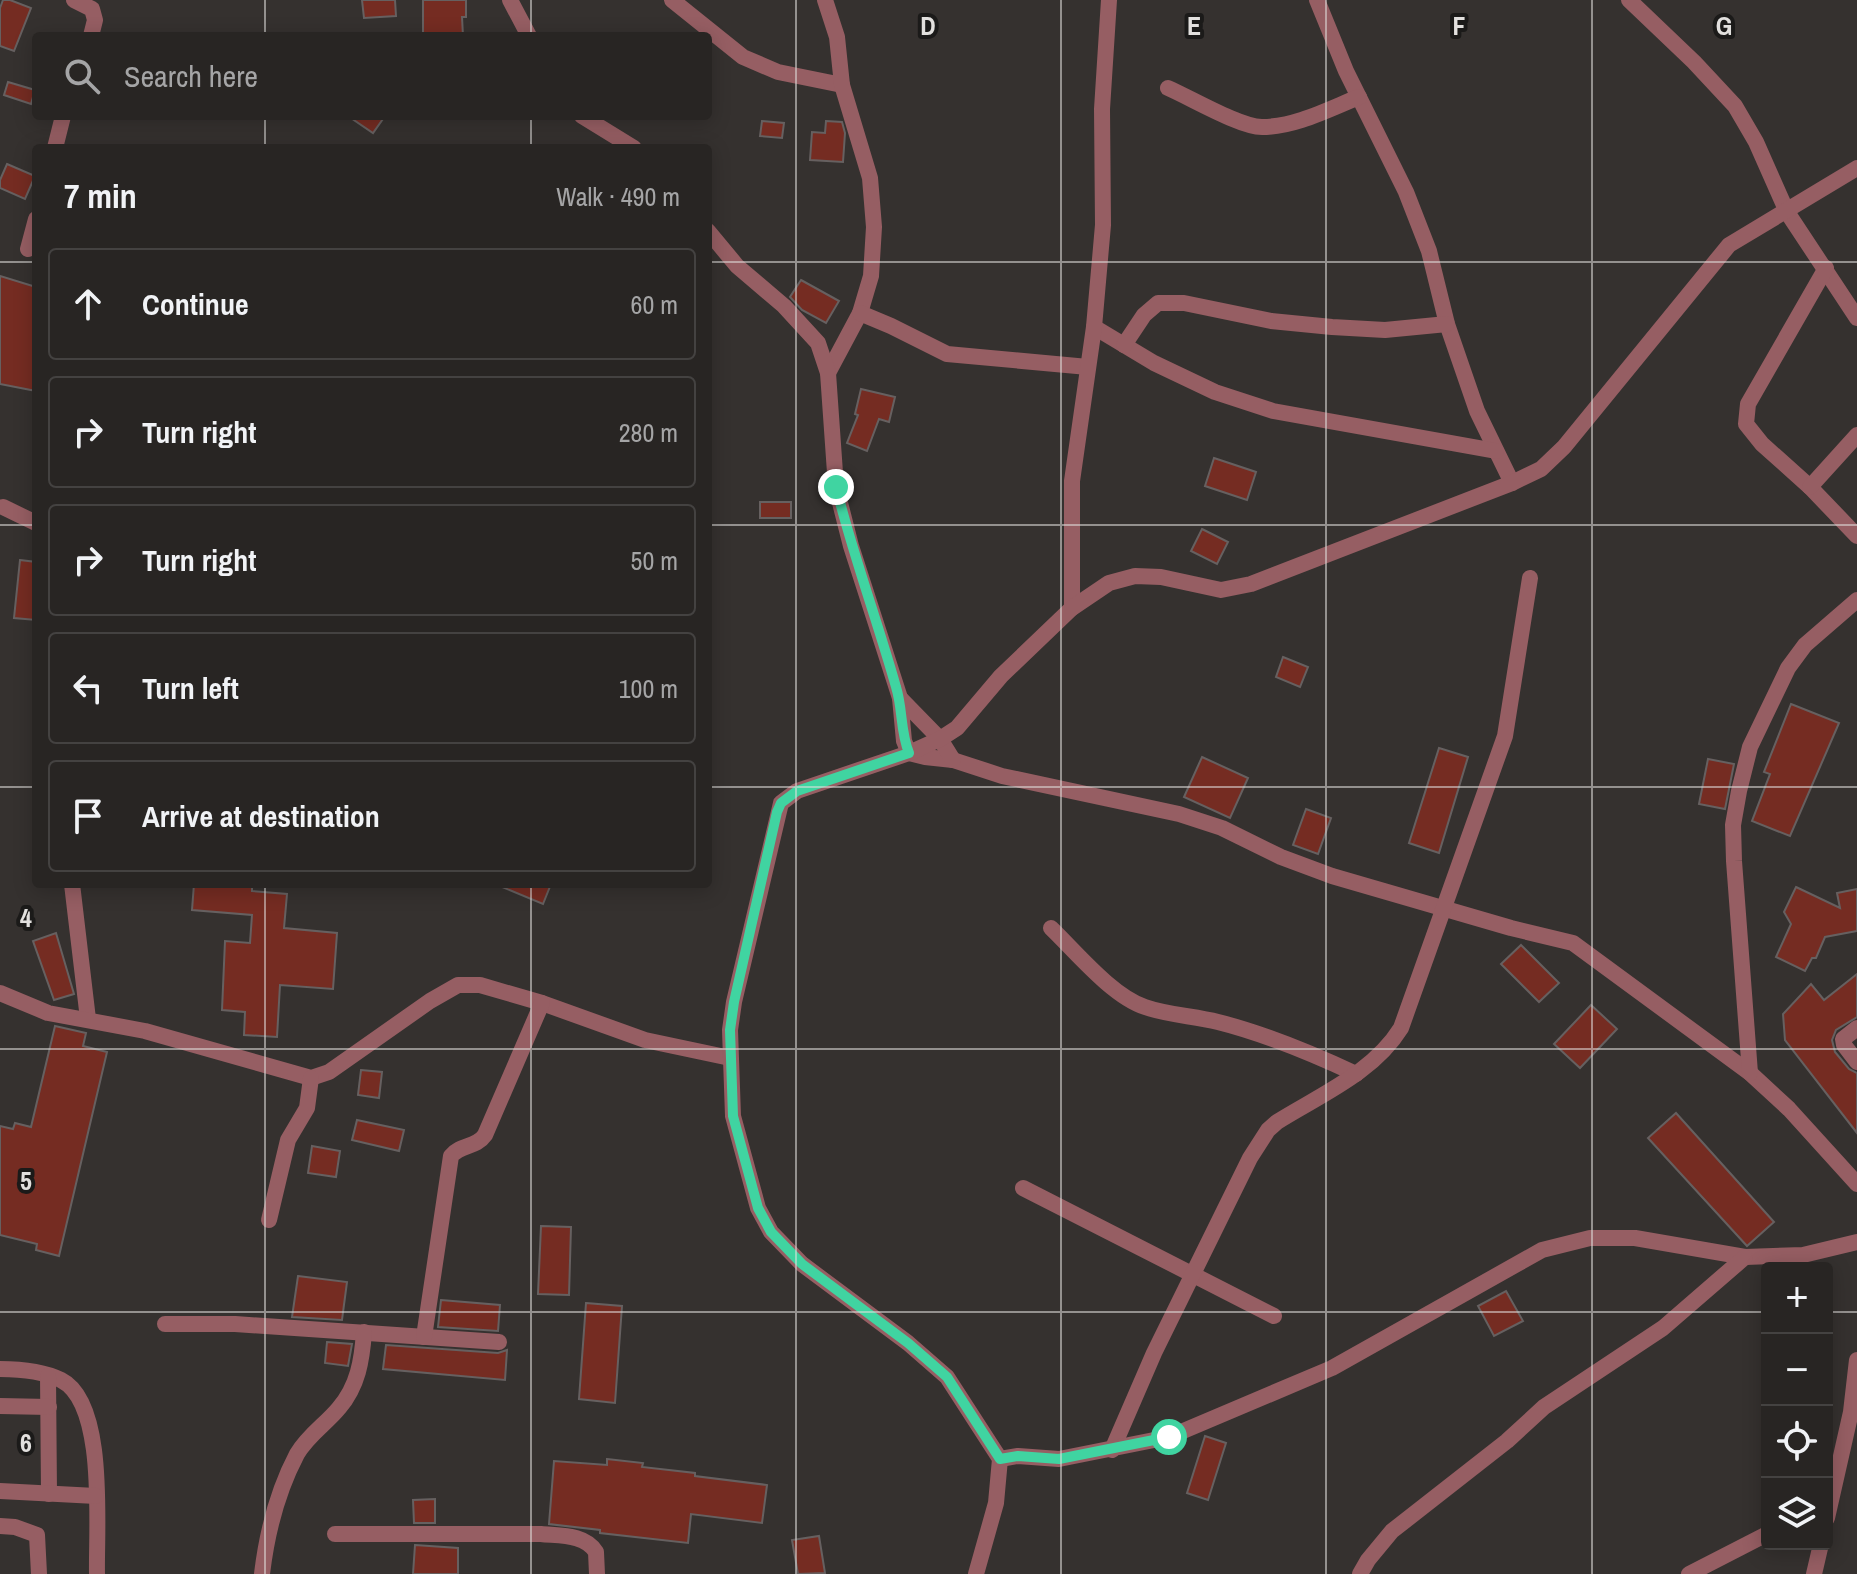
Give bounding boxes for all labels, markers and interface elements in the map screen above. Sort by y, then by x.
text: D [920,8,936,43]
text: E [1187,8,1201,43]
text: F [1452,8,1466,43]
text: G [1716,8,1732,43]
search box [32,32,712,120]
icon: search [60,54,104,98]
text: Search here [124,56,258,96]
text: 7 min [64,173,137,219]
text: Walk · 490 m [556,179,680,214]
icon: ahead [66,282,110,326]
text: Continue [142,284,249,324]
text: 60 m [631,287,678,322]
icon: right [66,410,110,454]
text: Turn right [142,412,256,452]
text: 280 m [619,415,678,450]
route end [818,469,854,505]
icon: right [66,538,110,582]
text: Turn right [142,540,256,580]
text: 50 m [631,543,678,578]
icon: left [66,666,110,710]
text: Turn left [142,668,239,708]
text: 100 m [619,671,678,706]
icon: arrive [66,794,110,838]
text: Arrive at destination [142,796,380,836]
text: 4 [20,900,32,935]
text: 5 [20,1163,32,1198]
map controls [1761,1262,1833,1550]
button: + [1761,1262,1833,1334]
button: − [1761,1334,1833,1406]
button: locate [1761,1406,1833,1478]
route start [1151,1419,1187,1455]
text: 6 [20,1425,32,1460]
button: layers [1761,1478,1833,1550]

